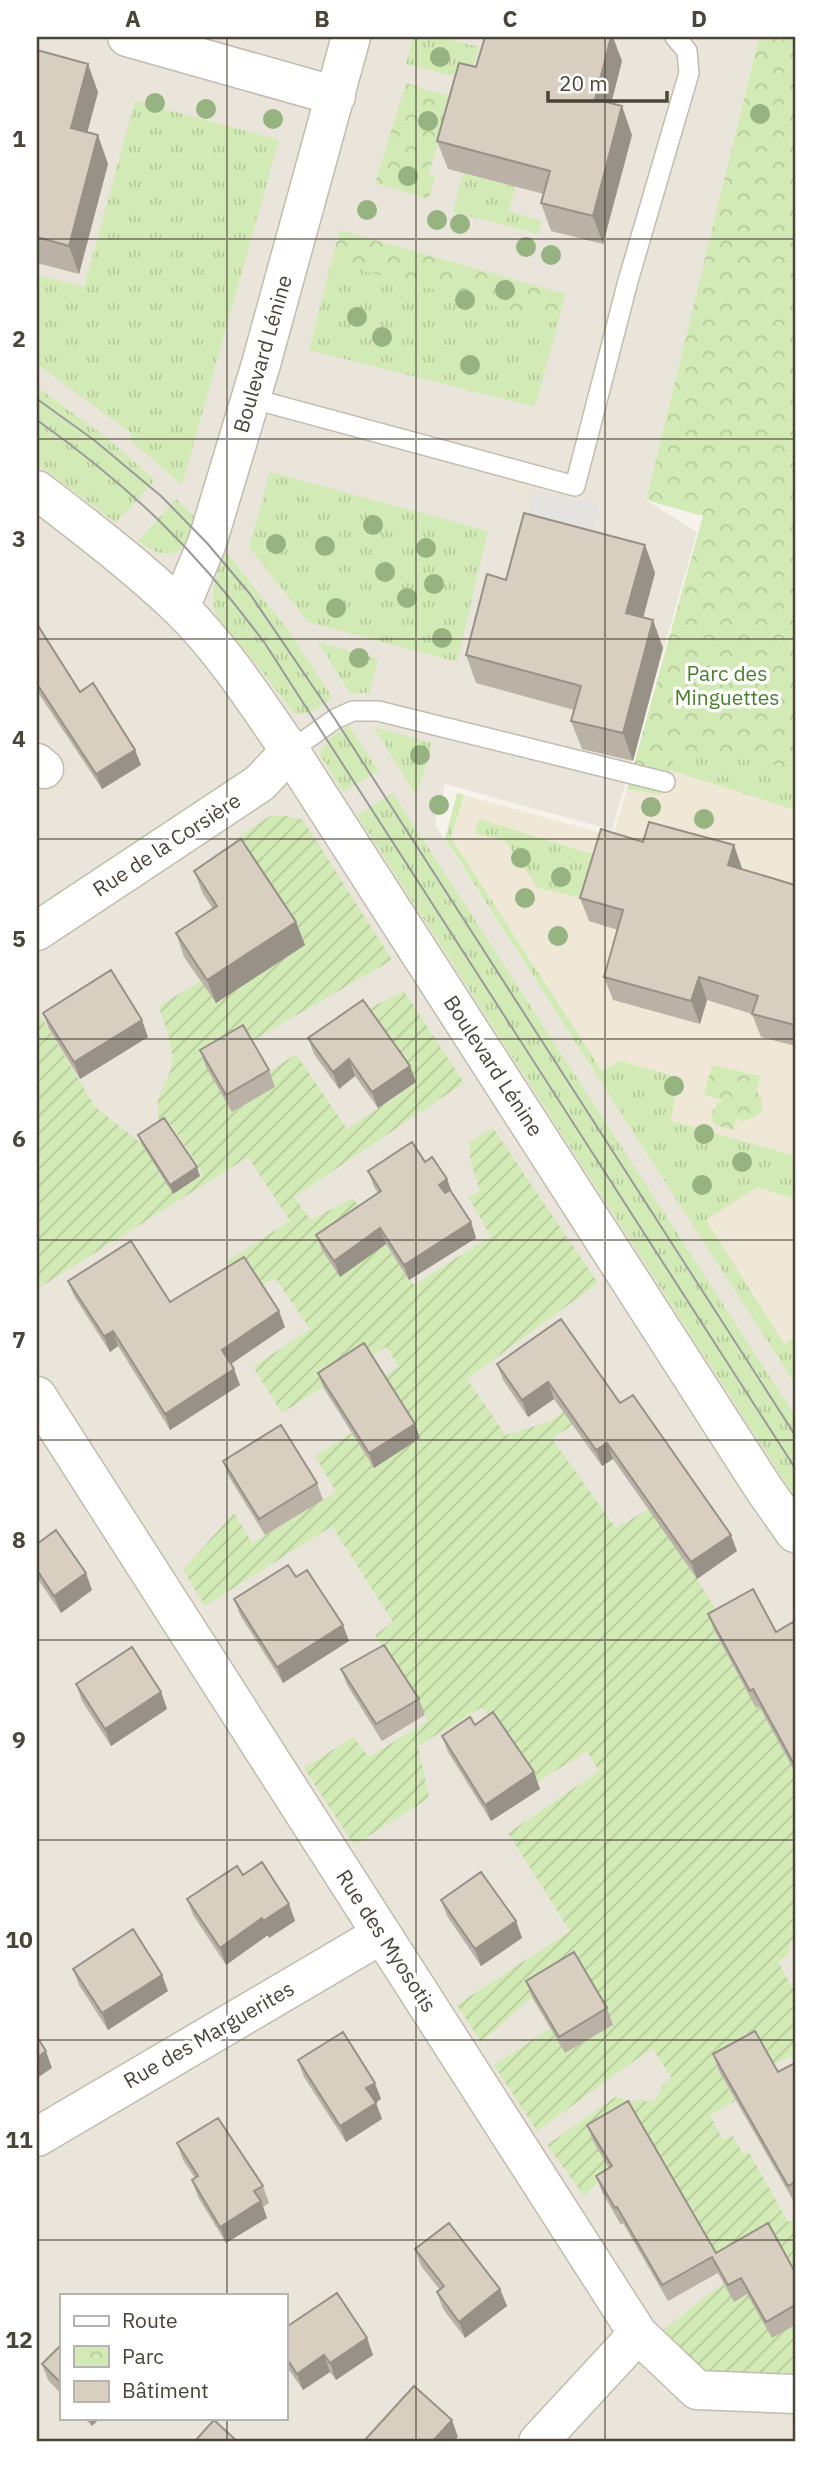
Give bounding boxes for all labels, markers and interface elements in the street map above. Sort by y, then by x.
text: A [125,3,141,33]
text: B [314,3,330,33]
text: C [503,3,518,33]
text: D [691,3,707,33]
scale bar [548,60,668,104]
text: 20 m [559,69,608,97]
text: 1 [12,123,26,153]
street label: Boulevard Lénine [226,272,298,436]
text: 2 [12,323,26,353]
text: 3 [12,523,26,553]
park label: Parc des Minguettes [675,659,779,711]
text: 4 [12,723,26,753]
street label: Rue de la Corsière [87,786,246,902]
text: 5 [12,923,26,953]
street label: Boulevard Lénine [438,989,550,1141]
text: 6 [12,1123,26,1153]
text: 7 [12,1324,26,1354]
text: 8 [12,1524,26,1554]
text: 9 [12,1724,26,1754]
street label: Rue des Myosotis [330,1864,443,2017]
text: 10 [5,1924,33,1954]
street label: Rue des Marguerites [118,1974,299,2094]
text: 11 [5,2124,33,2154]
legend [60,2294,287,2420]
text: Route [122,2306,178,2334]
text: 12 [5,2324,33,2354]
text: Parc [122,2342,164,2370]
text: Bâtiment [122,2376,209,2404]

